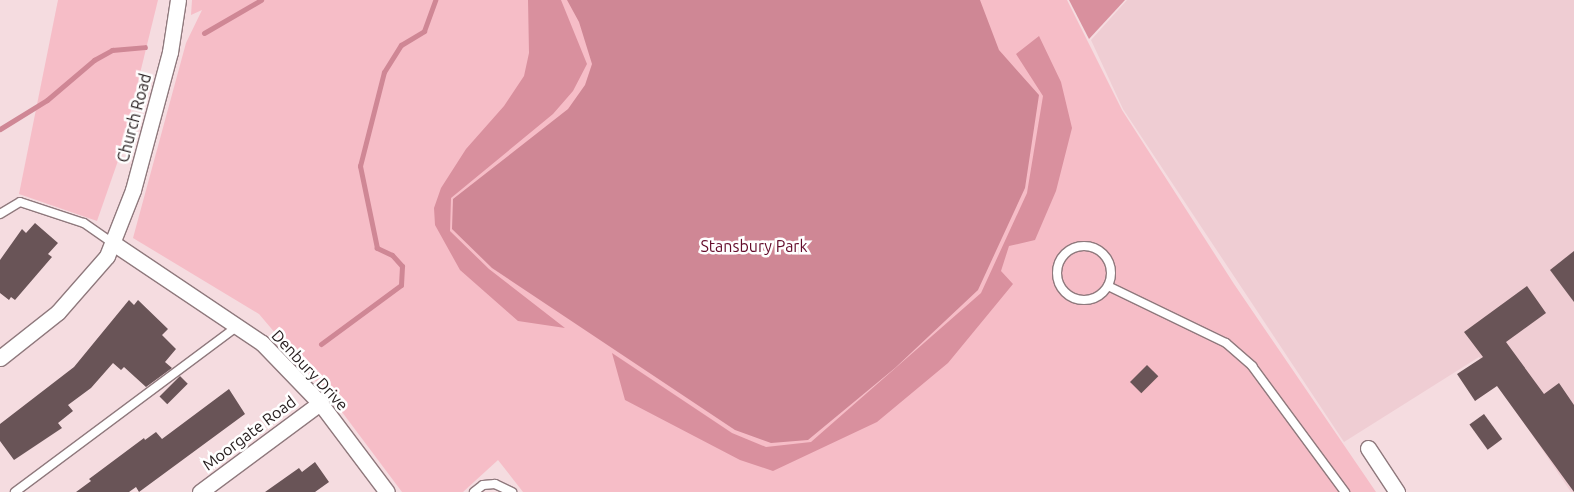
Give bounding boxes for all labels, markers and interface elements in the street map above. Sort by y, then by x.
street label: Church Road [113,71,155,165]
park label: Stansbury Park [700,236,808,256]
street label: Denbury Drive [268,326,352,414]
street label: Moorgate Road [199,392,299,474]

